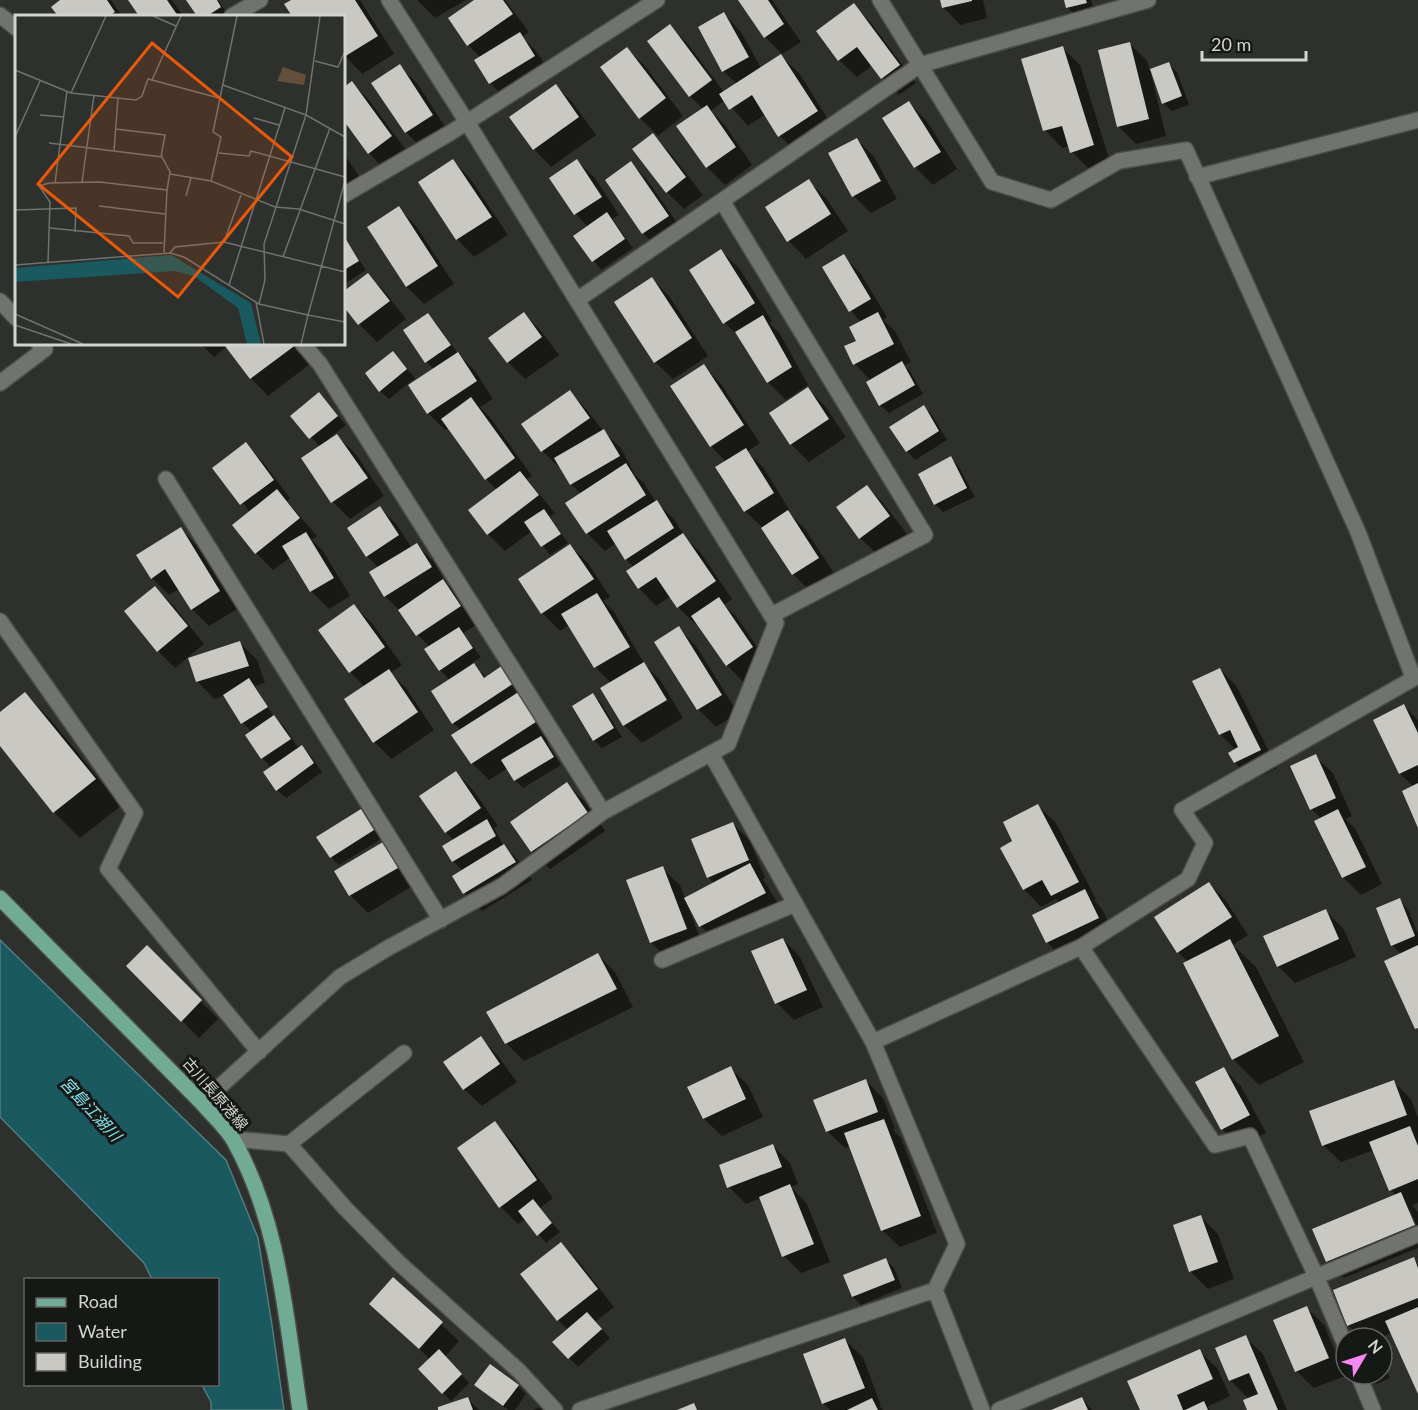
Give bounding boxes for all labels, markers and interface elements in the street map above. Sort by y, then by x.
inset map [15,15,345,345]
scale bar [1202,24,1306,62]
text: 20 m [1211,33,1251,55]
street label: 古川長原港線 [179,1053,252,1133]
water label: 宮島江湖川 [57,1073,127,1146]
legend [24,1278,219,1386]
text: Road [78,1290,118,1312]
text: Water [78,1320,127,1342]
north arrow [1334,1326,1394,1386]
text: N [1365,1335,1387,1357]
text: Building [78,1350,142,1372]

